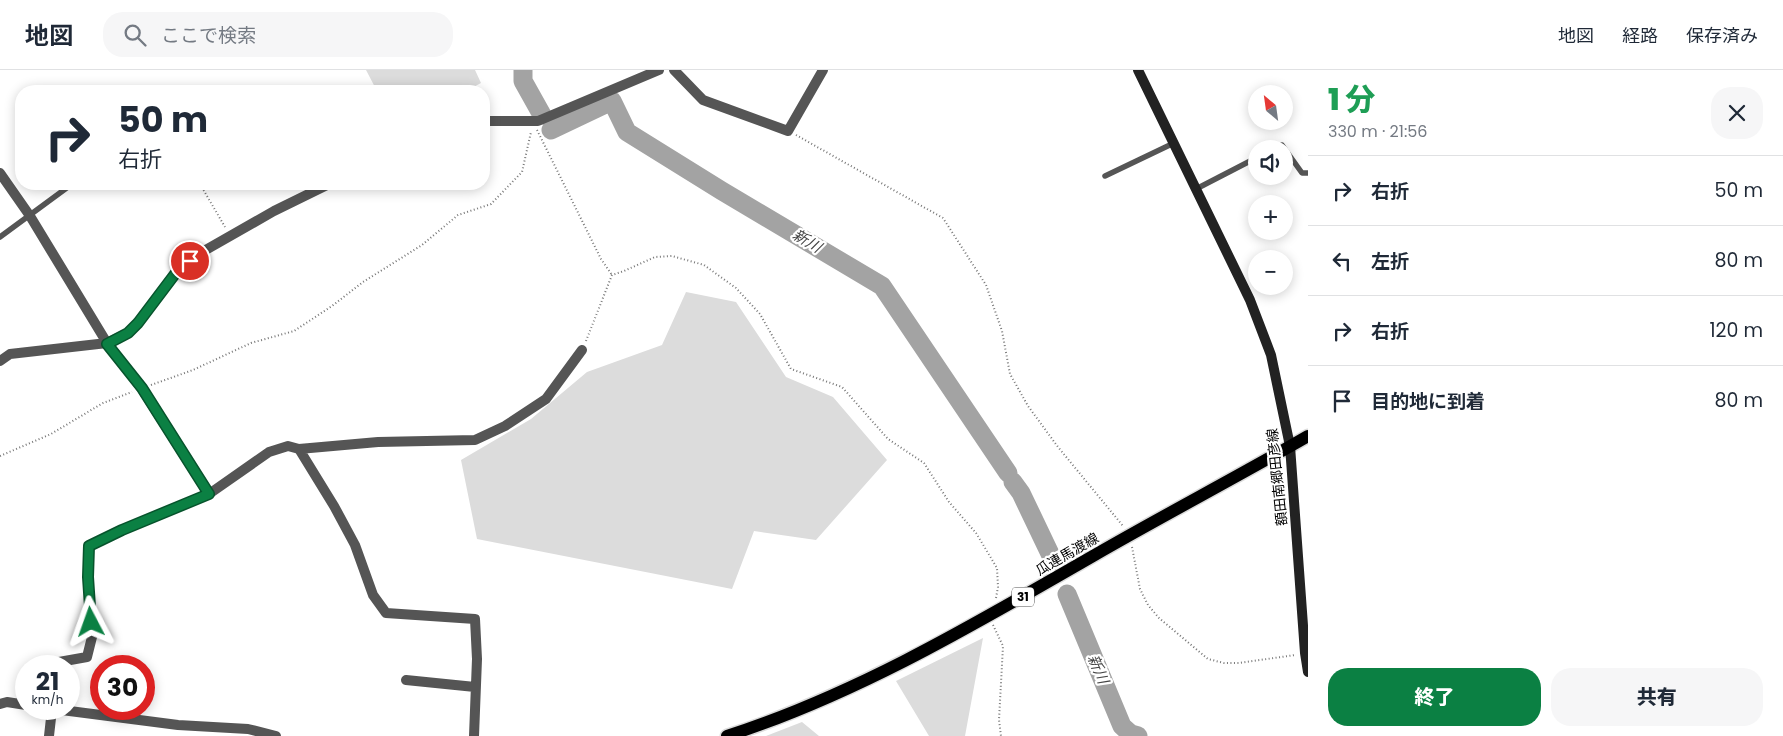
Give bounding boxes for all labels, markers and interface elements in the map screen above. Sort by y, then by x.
search box [103,12,453,57]
text: 地図 [25,19,73,52]
icon: search [121,21,149,49]
text: ここで検索 [161,22,256,49]
text: 地図 [1558,23,1594,48]
text: 経路 [1622,23,1658,48]
text: 保存済み [1686,23,1758,48]
text: 1 分 [1328,78,1375,121]
north arrow [1248,85,1292,130]
map controls [1248,85,1293,295]
button: close [1711,87,1763,139]
text: 50 m [118,95,208,144]
icon: right [35,105,100,170]
text: 330 m · 21:56 [1328,120,1428,143]
button: sound [1248,140,1293,185]
text: 右折 [118,144,162,175]
icon: right [1328,177,1356,205]
text: 50 m [1714,177,1763,204]
text: 右折 [1371,178,1409,205]
button: + [1248,195,1293,240]
water label: 新川 [789,224,827,258]
pin [169,240,211,282]
icon: arrive [176,247,204,275]
icon: left [1328,247,1356,275]
text: 80 m [1714,247,1763,274]
text: 左折 [1371,248,1409,275]
button: − [1248,250,1293,295]
icon: right [1328,317,1356,345]
text: 120 m [1709,317,1763,344]
text: 右折 [1371,318,1409,345]
icon: arrive [1328,387,1356,415]
text: 80 m [1714,387,1763,414]
text: 目的地に到着 [1371,388,1485,415]
street label: 額田南郷田彦線 [1262,427,1292,527]
street label: 瓜連馬渡線 [1032,528,1102,580]
road number: 31 [1012,588,1034,606]
position arrow [64,595,116,647]
water label: 新川 [1083,651,1115,689]
speed limit sign: 30 [90,655,155,720]
text: 21 [36,664,59,699]
button: 終了 [1328,668,1541,726]
button: 共有 [1551,668,1763,726]
text: km/h [32,691,63,708]

